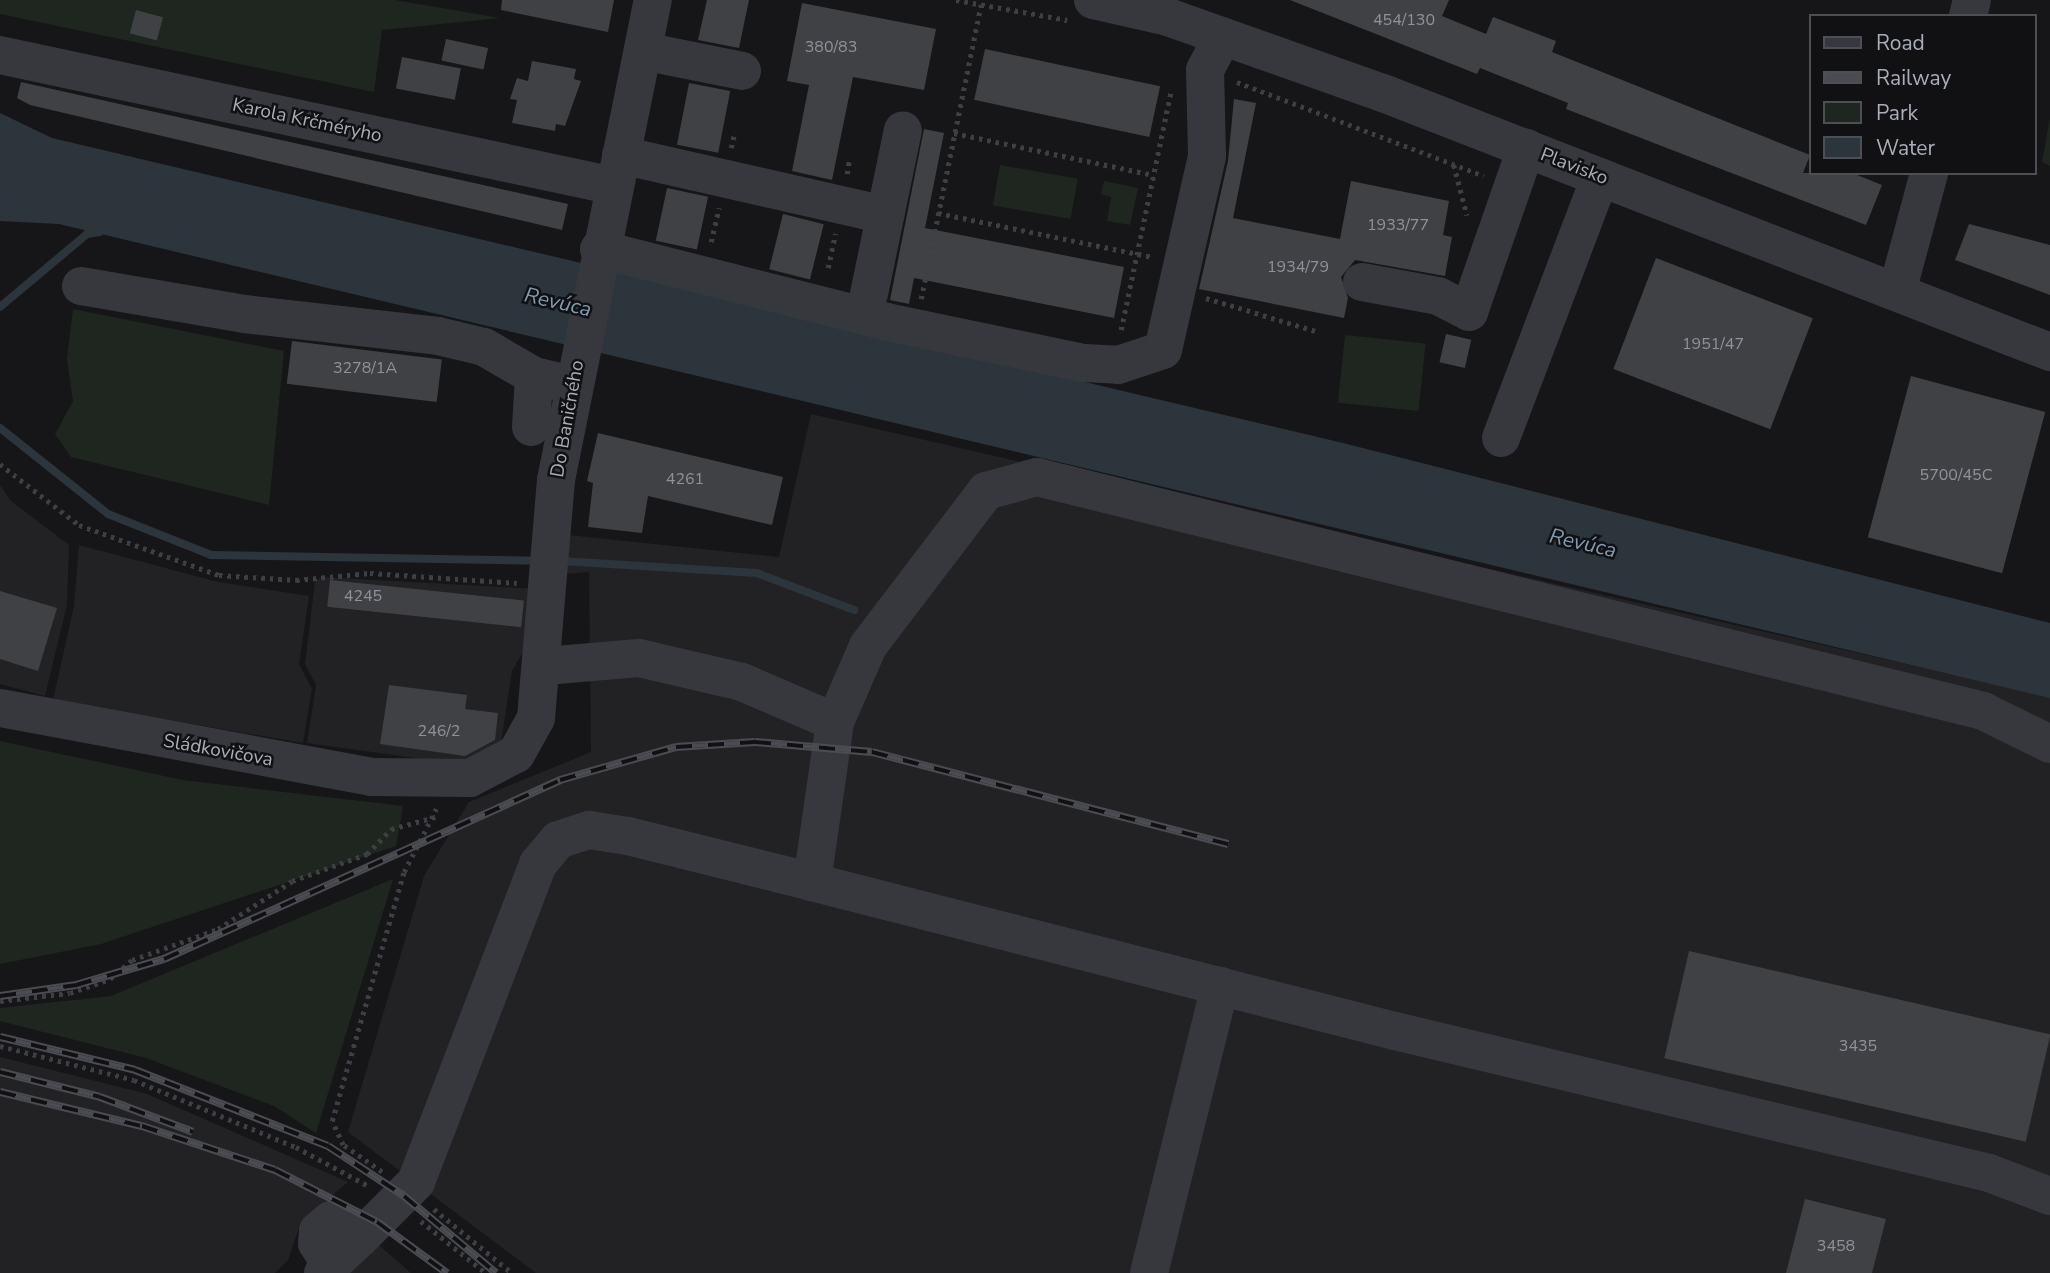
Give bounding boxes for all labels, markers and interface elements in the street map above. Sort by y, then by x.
house number: 454/130 [1373,10,1435,30]
legend [1808,14,2036,175]
text: Road [1876,29,1925,57]
house number: 380/83 [805,37,857,57]
text: Railway [1876,64,1951,92]
street label: Karola Krčméryho [230,94,384,148]
text: Park [1876,99,1918,127]
text: Water [1876,134,1935,162]
street label: Plavisko [1537,144,1611,190]
house number: 1933/77 [1367,215,1429,235]
house number: 1934/79 [1267,257,1329,277]
water label: Revúca [522,282,594,322]
house number: 1951/47 [1682,334,1744,354]
house number: 3278/1A [333,358,397,378]
street label: Do Baničného [546,359,590,479]
house number: 5700/45C [1920,465,1992,485]
house number: 4261 [666,469,704,489]
water label: Revúca [1547,523,1619,563]
house number: 4245 [344,586,382,606]
house number: 246/2 [418,721,460,741]
street label: Sládkovičova [161,730,275,772]
house number: 3435 [1839,1036,1877,1056]
house number: 3458 [1817,1236,1855,1256]

